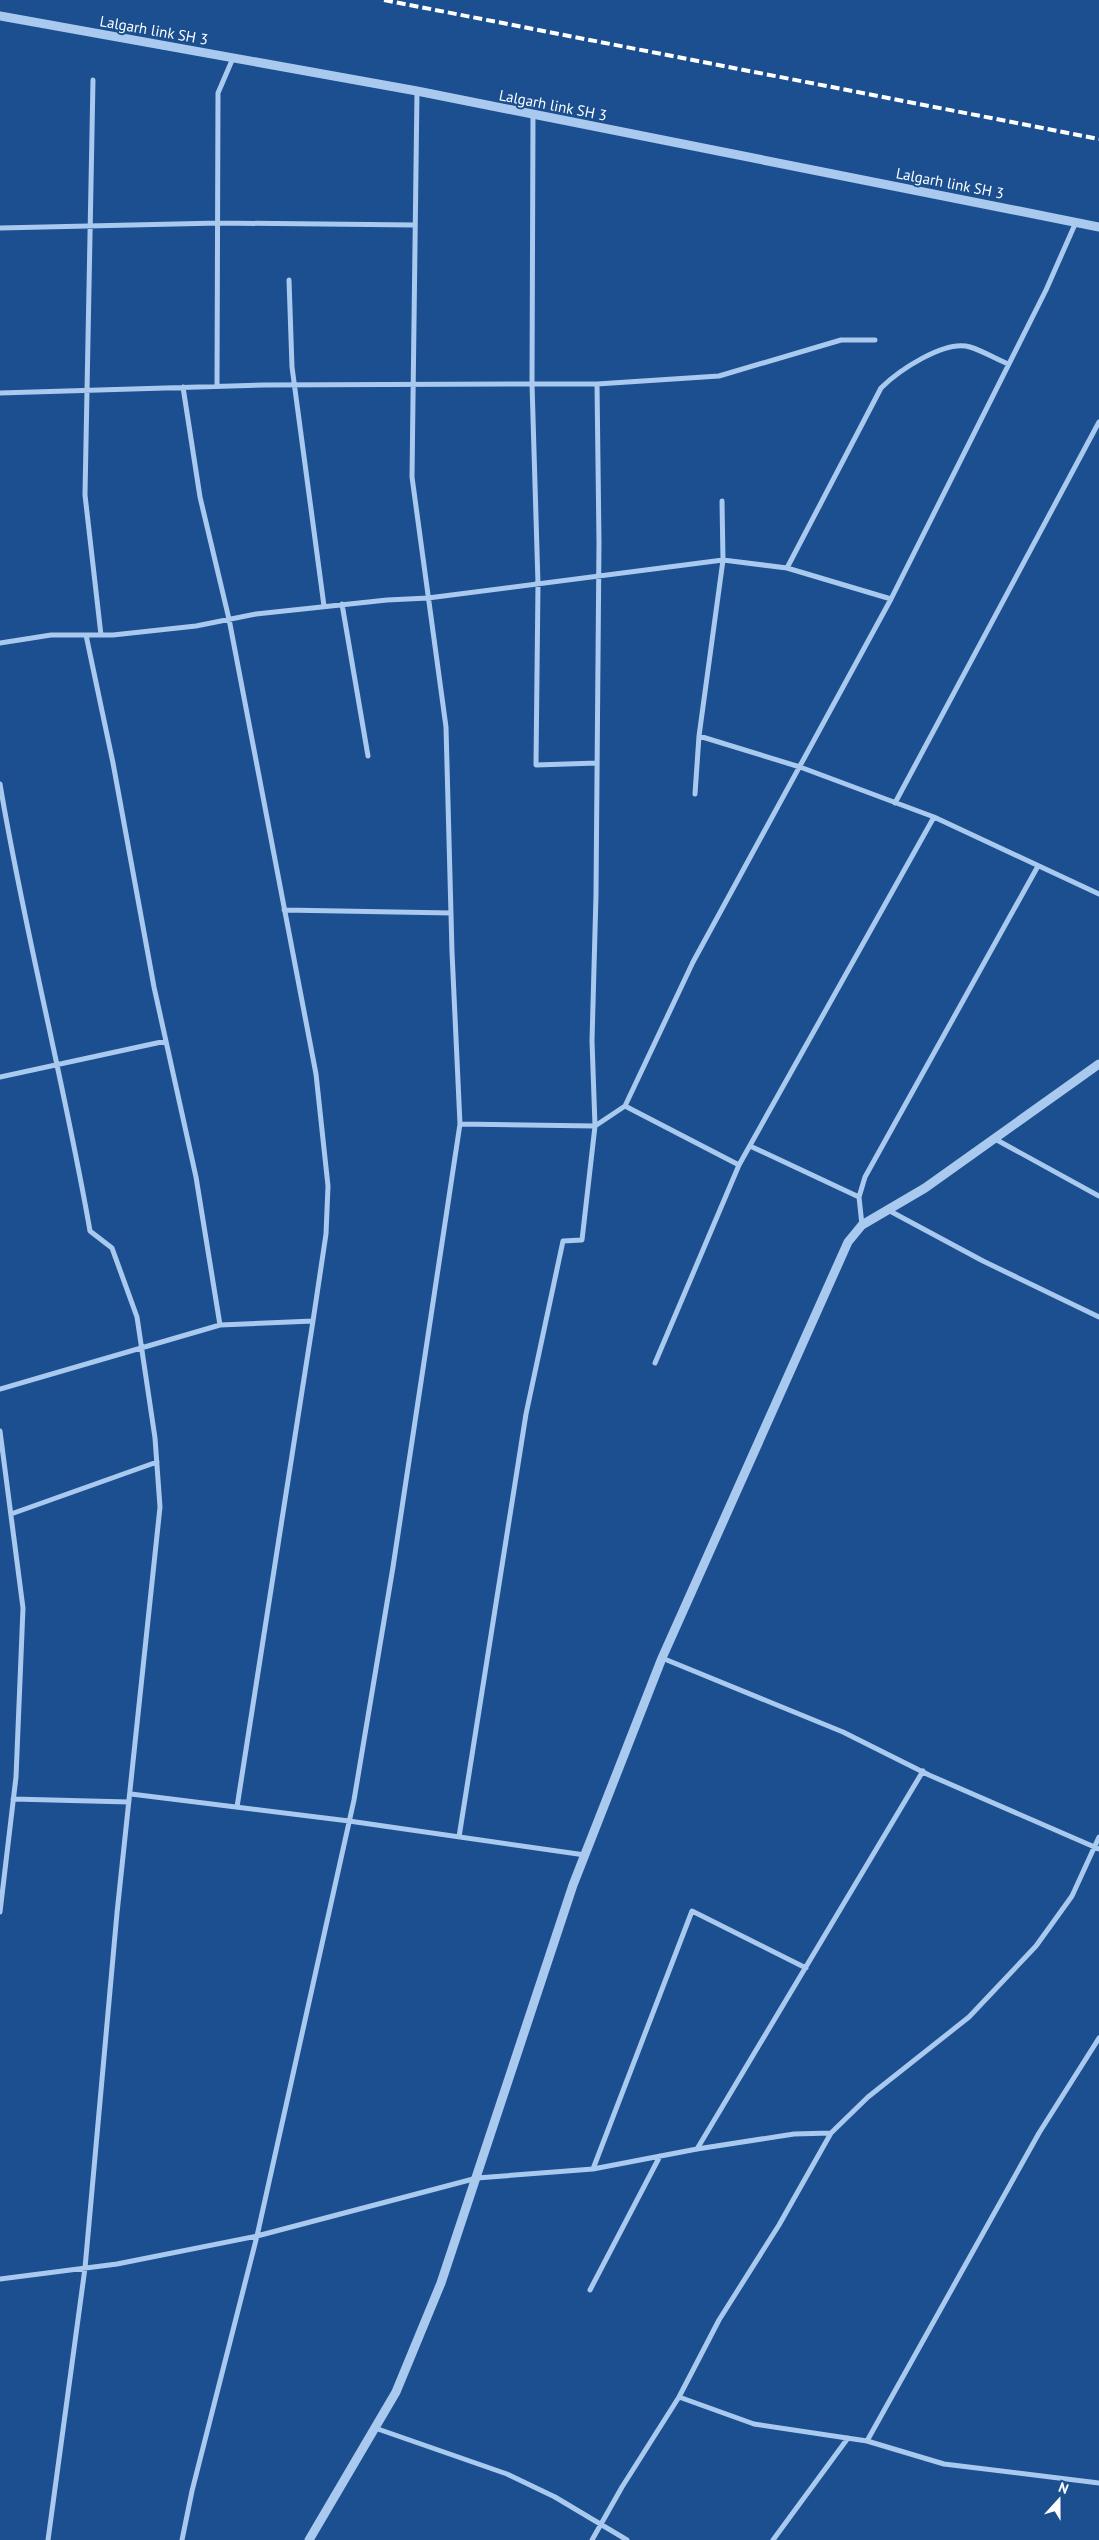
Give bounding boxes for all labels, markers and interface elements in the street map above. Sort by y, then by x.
street label: Lalgarh link SH 3 [98,11,210,49]
street label: Lalgarh link SH 3 [497,85,609,125]
street label: Lalgarh link SH 3 [894,163,1006,203]
north arrow [1034,2475,1084,2525]
text: N [1056,2478,1071,2498]

